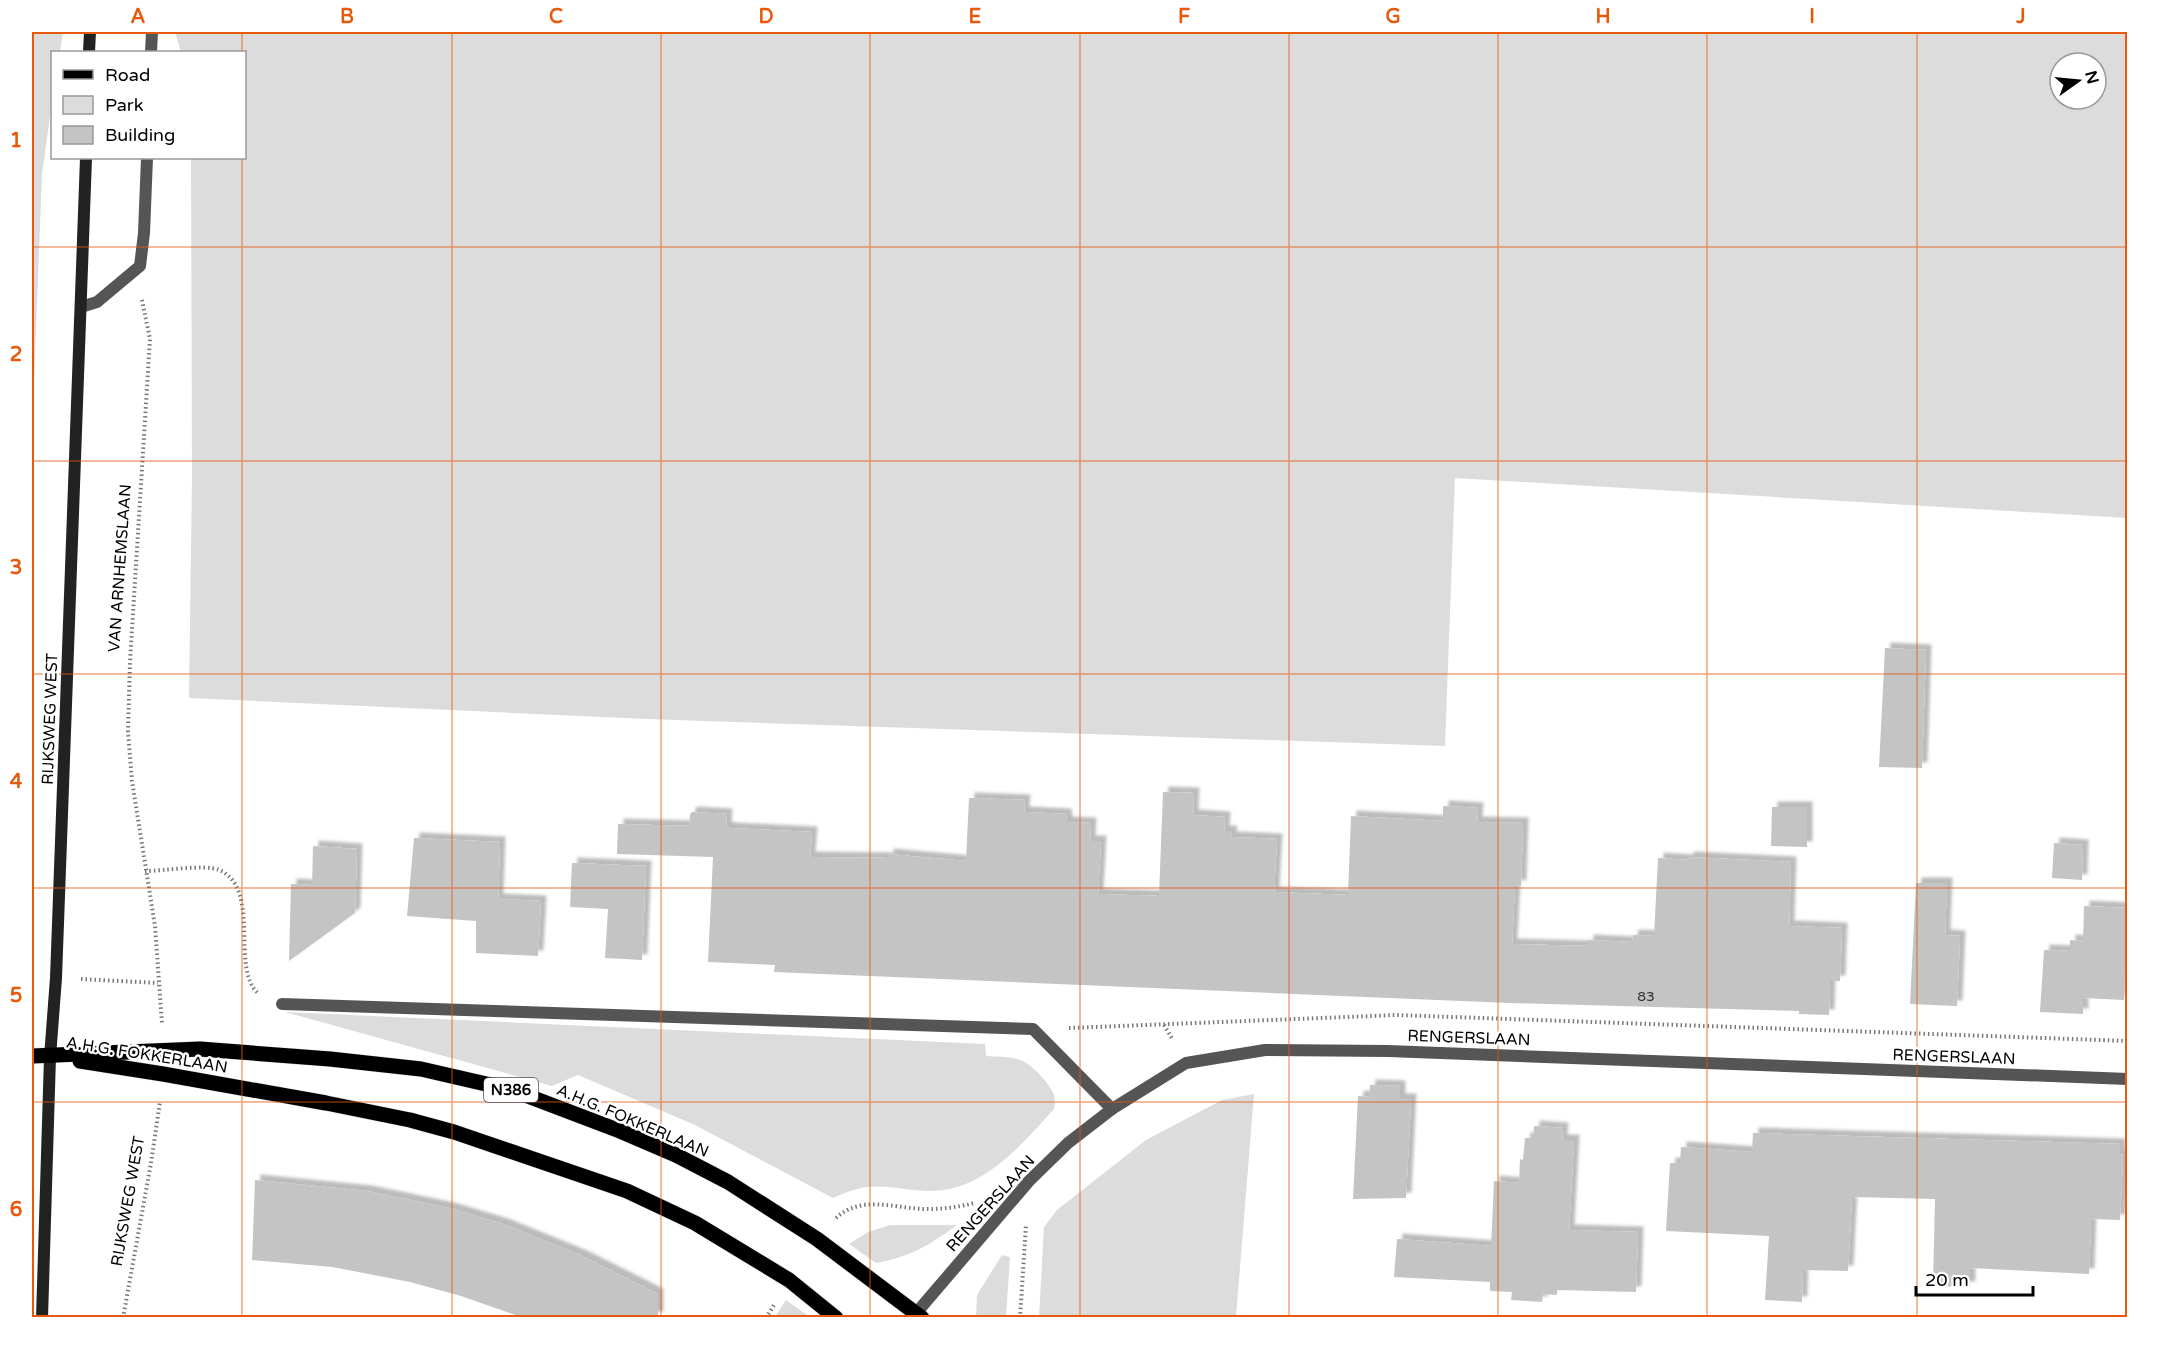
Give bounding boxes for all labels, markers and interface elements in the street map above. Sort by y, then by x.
text: A [131,5,146,29]
text: B [340,5,354,29]
text: C [549,5,563,29]
text: D [758,5,774,29]
text: E [969,5,982,29]
text: F [1178,5,1190,29]
text: G [1385,5,1401,29]
text: H [1595,5,1611,29]
text: I [1809,5,1815,29]
text: J [2015,5,2026,29]
legend [51,51,246,159]
north arrow [2048,51,2108,111]
text: Road [105,64,150,86]
text: N [2080,69,2103,86]
text: Park [105,94,144,116]
text: Building [105,124,175,146]
text: 1 [10,129,22,153]
text: 2 [10,343,22,367]
street label: VAN ARNHEMSLAAN [104,483,136,653]
text: 3 [10,556,22,580]
street label: RIJKSWEG WEST [38,653,62,785]
text: 4 [10,770,23,794]
text: 5 [10,984,22,1008]
house number: 83 [1637,988,1655,1005]
street label: RENGERSLAAN [1407,1026,1531,1050]
street label: A.H.G. FOKKERLAAN [65,1032,229,1078]
street label: RENGERSLAAN [1892,1045,2016,1069]
road number: N386 [484,1078,538,1102]
street label: A.H.G. FOKKERLAAN [554,1080,712,1162]
street label: RIJKSWEG WEST [107,1134,149,1268]
street label: RENGERSLAAN [942,1151,1039,1256]
text: 6 [10,1198,22,1222]
scale bar [1916,1259,2033,1297]
text: 20 m [1925,1269,1969,1291]

